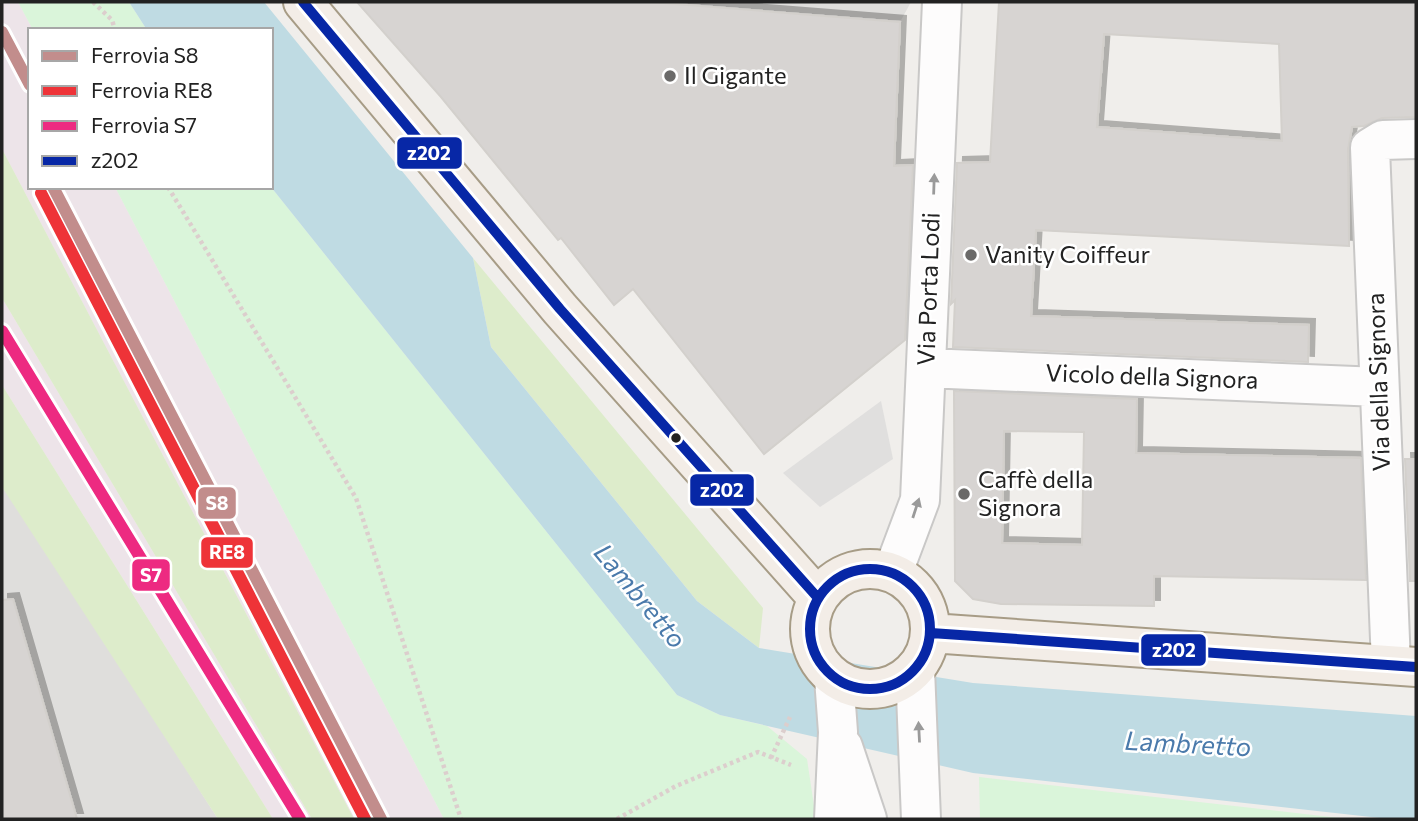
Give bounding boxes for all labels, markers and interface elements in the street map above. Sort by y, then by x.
legend [28,28,273,189]
text: Ferrovia S8 [91,42,199,67]
place label: Il Gigante [684,60,787,89]
marker: Il Gigante [662,68,678,84]
text: Ferrovia RE8 [91,77,213,102]
text: Ferrovia S7 [91,112,197,137]
line badge: z202 [396,136,463,170]
text: z202 [407,141,451,164]
text: z202 [91,147,138,172]
one-way arrow [928,172,939,194]
street label: Via Porta Lodi [910,212,945,366]
place label: Vanity Coiffeur [985,239,1150,268]
marker: Vanity Coiffeur [963,247,979,263]
street label: Via della Signora [1360,292,1395,472]
street label: Vicolo della Signora [1045,357,1259,394]
unlabelled marker [669,431,683,445]
place label: Caffè della Signora [978,464,1093,521]
line badge: z202 [689,473,755,507]
text: z202 [700,478,744,501]
line badge: S8 [197,486,237,520]
marker: Caffè della Signora [956,486,972,502]
text: S8 [205,491,229,514]
one-way arrow [911,498,922,519]
line badge: RE8 [200,536,254,569]
water label: Lambretto [589,537,694,654]
text: RE8 [209,540,245,563]
line badge: S7 [131,558,171,592]
text: S7 [140,563,162,586]
line badge: z202 [1140,633,1207,667]
text: z202 [1152,638,1196,661]
one-way arrow [913,721,924,743]
water label: Lambretto [1124,724,1252,761]

